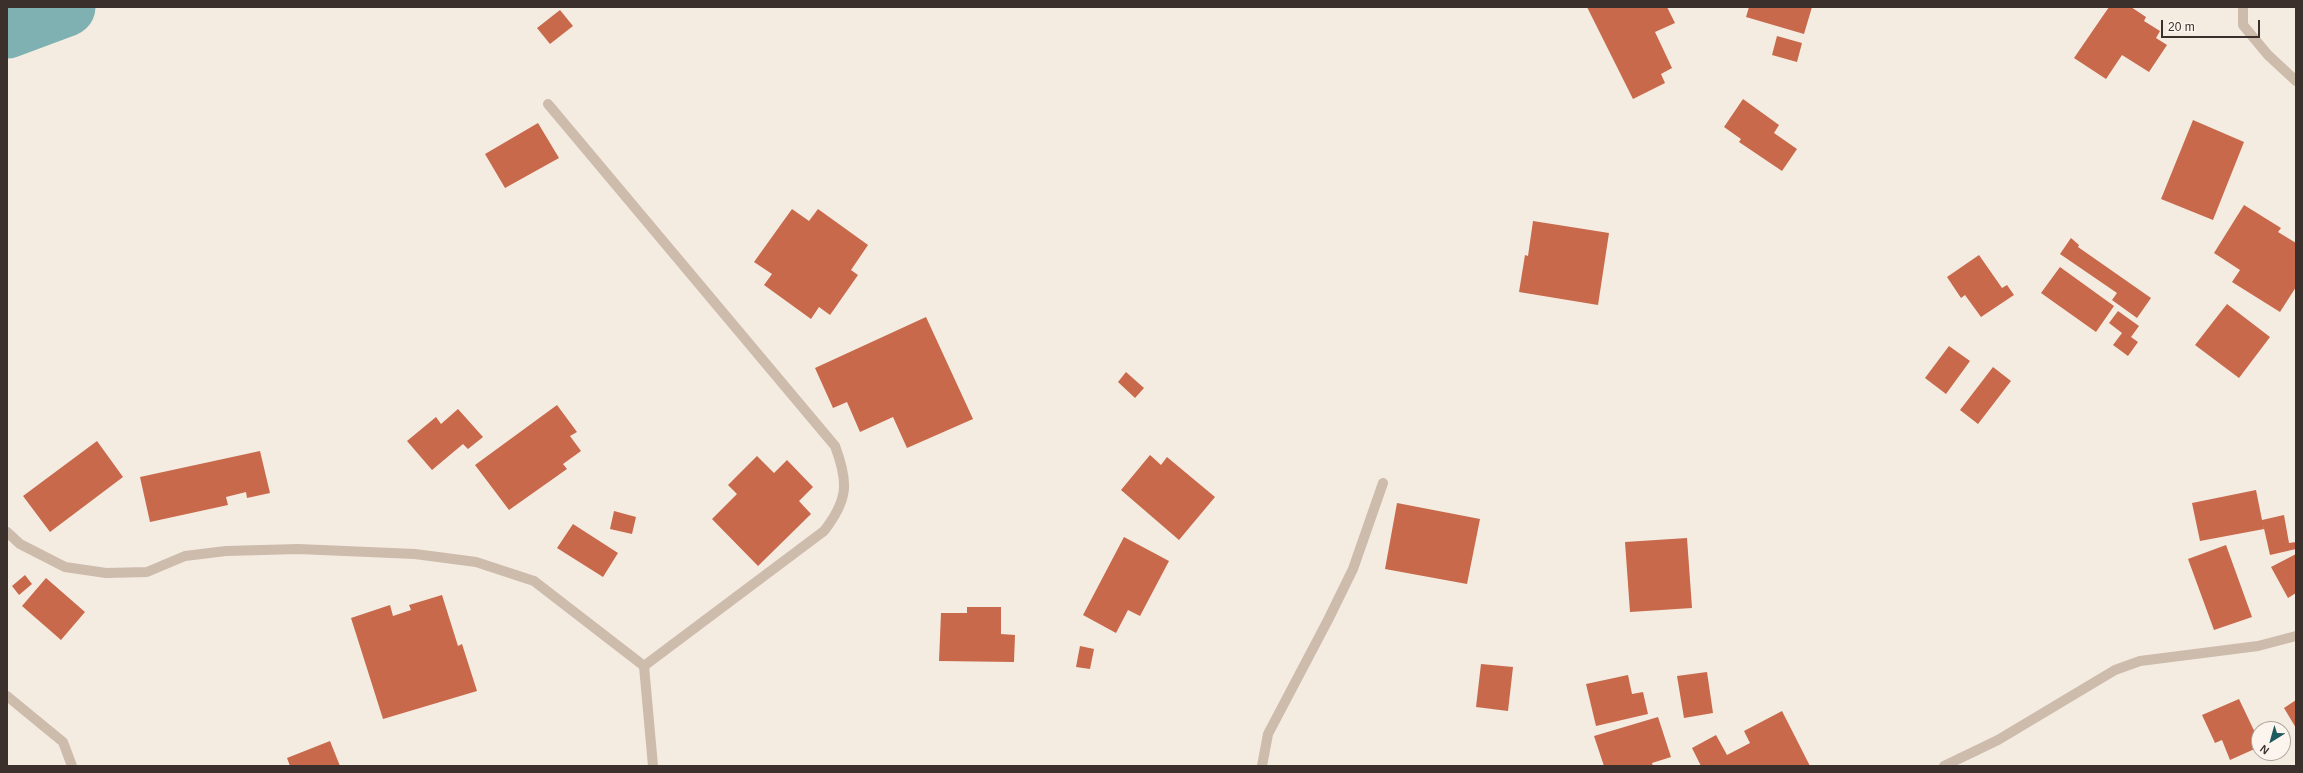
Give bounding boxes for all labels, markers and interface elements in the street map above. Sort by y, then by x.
scale bar [2163,12,2262,38]
text: 20 m [2168,20,2195,34]
north arrow [2251,721,2291,761]
text: N [2258,743,2271,757]

